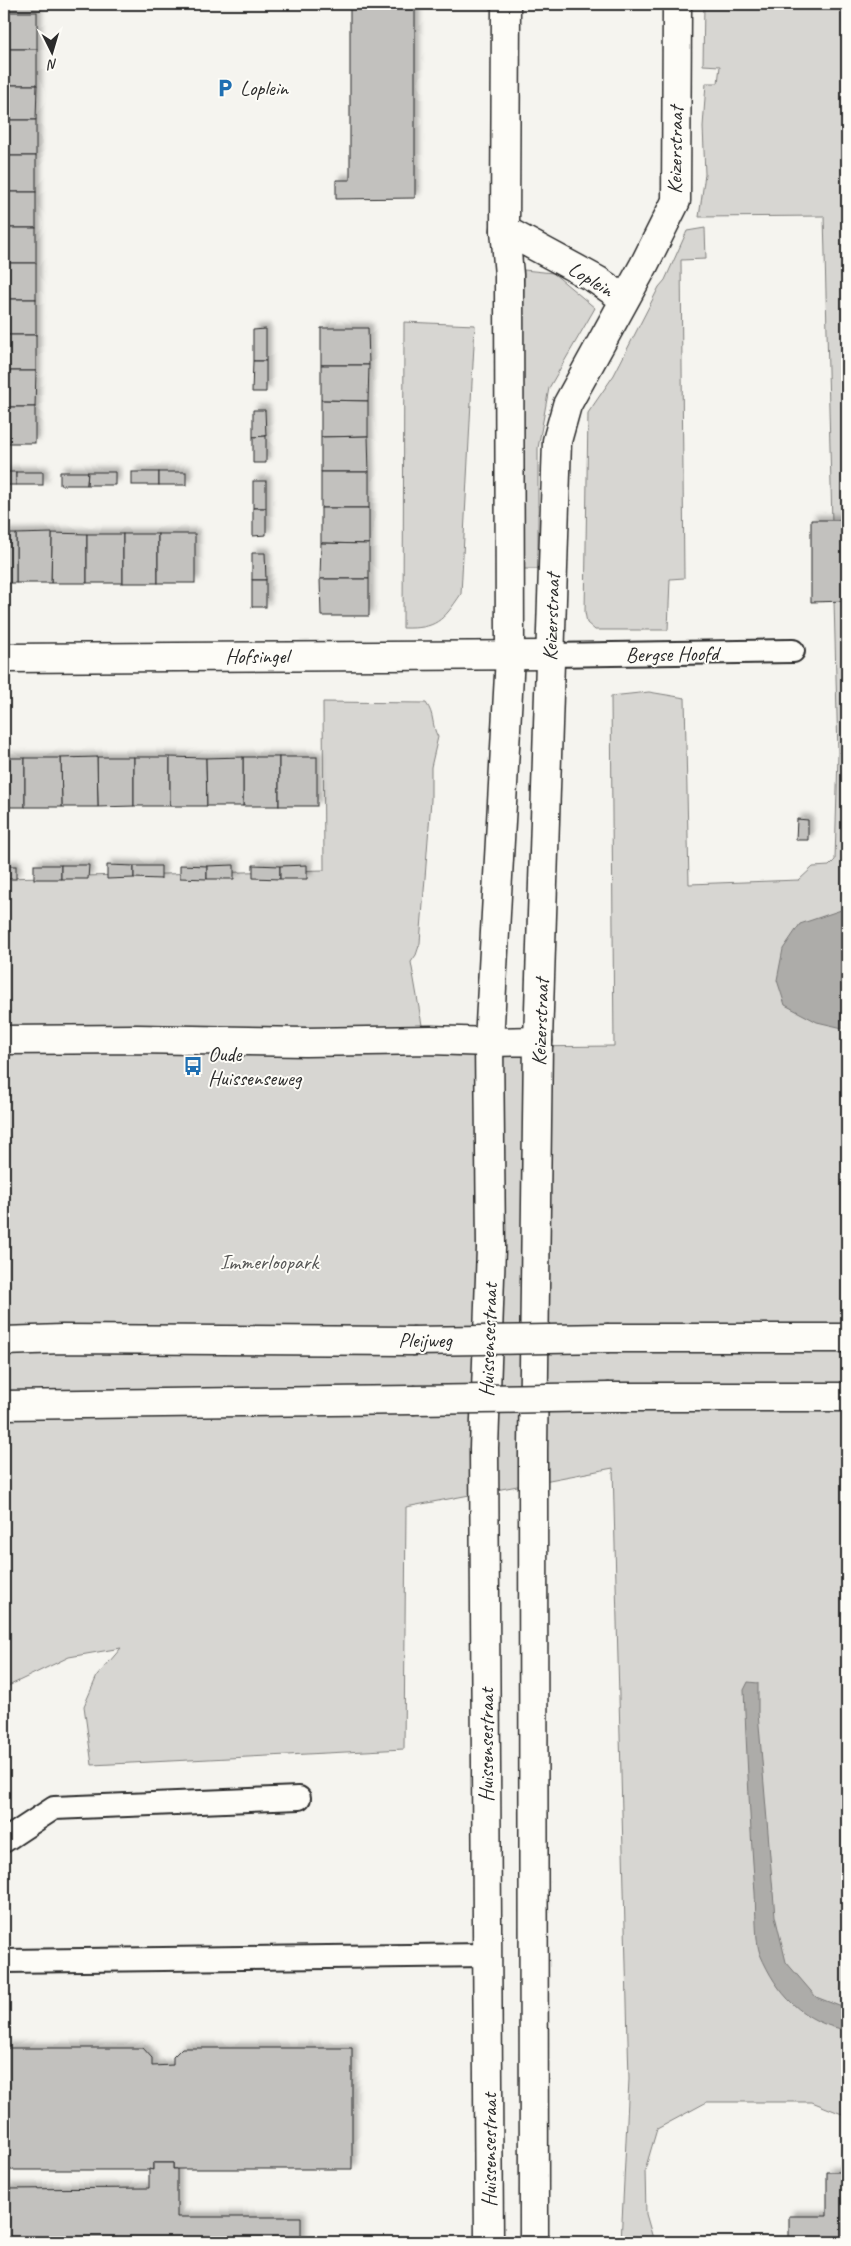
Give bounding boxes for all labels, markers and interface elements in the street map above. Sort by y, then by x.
north arrow [28,28,78,78]
text: N [46,56,58,74]
place label: Loplein [240,75,290,101]
parking icon: Loplein [214,77,236,99]
street label: Keizerstraat [661,103,689,194]
street label: Loplein [564,255,620,303]
street label: Keizerstraat [536,570,566,661]
street label: Bergse Hoofd [625,640,722,668]
street label: Hofsingel [225,643,292,669]
street label: Keizerstraat [525,975,555,1066]
place label: Oude Huissenseweg [208,1041,303,1091]
bus stop icon: Oude Huissenseweg [182,1055,204,1077]
park label: Immerloopark [220,1249,320,1275]
street label: Huissensestraat [473,1281,503,1397]
street label: Pleijweg [398,1327,453,1353]
street label: Huissensestraat [473,1686,499,1802]
street label: Huissensestraat [476,2091,502,2207]

